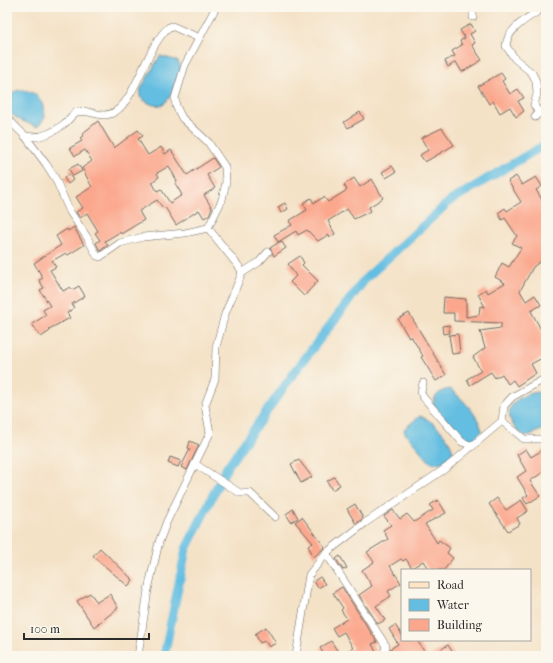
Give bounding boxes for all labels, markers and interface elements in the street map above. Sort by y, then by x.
legend [401,569,531,641]
text: Road [437,578,464,592]
text: Water [436,598,470,612]
scale bar [24,615,149,641]
text: Building [437,618,482,632]
text: 100 m [30,622,60,636]

